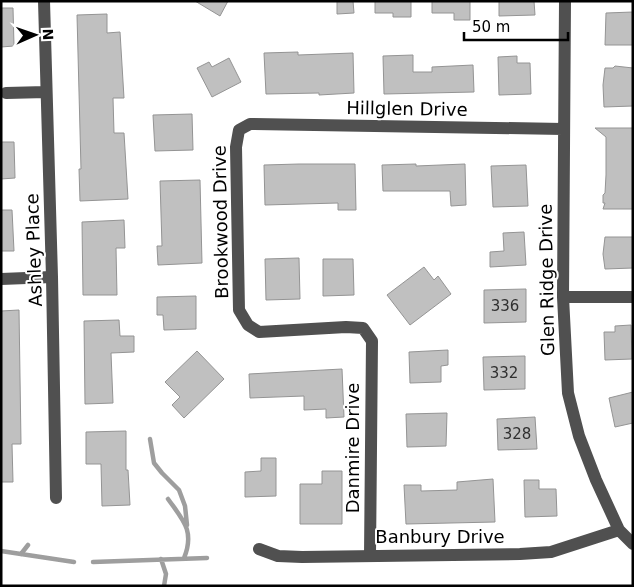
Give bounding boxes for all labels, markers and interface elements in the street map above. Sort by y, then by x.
north arrow [10,10,60,60]
scale bar [464,10,568,42]
text: 50 m [472,18,510,36]
text: N [40,28,56,41]
street label: Hillglen Drive [346,97,468,120]
street label: Brookwood Drive [209,145,232,299]
street label: Ashley Place [21,193,46,307]
street label: Glen Ridge Drive [535,204,558,356]
house number: 336 [491,297,519,315]
house number: 332 [490,364,518,382]
street label: Danmire Drive [342,383,363,513]
house number: 328 [503,425,531,443]
street label: Banbury Drive [375,526,505,547]

